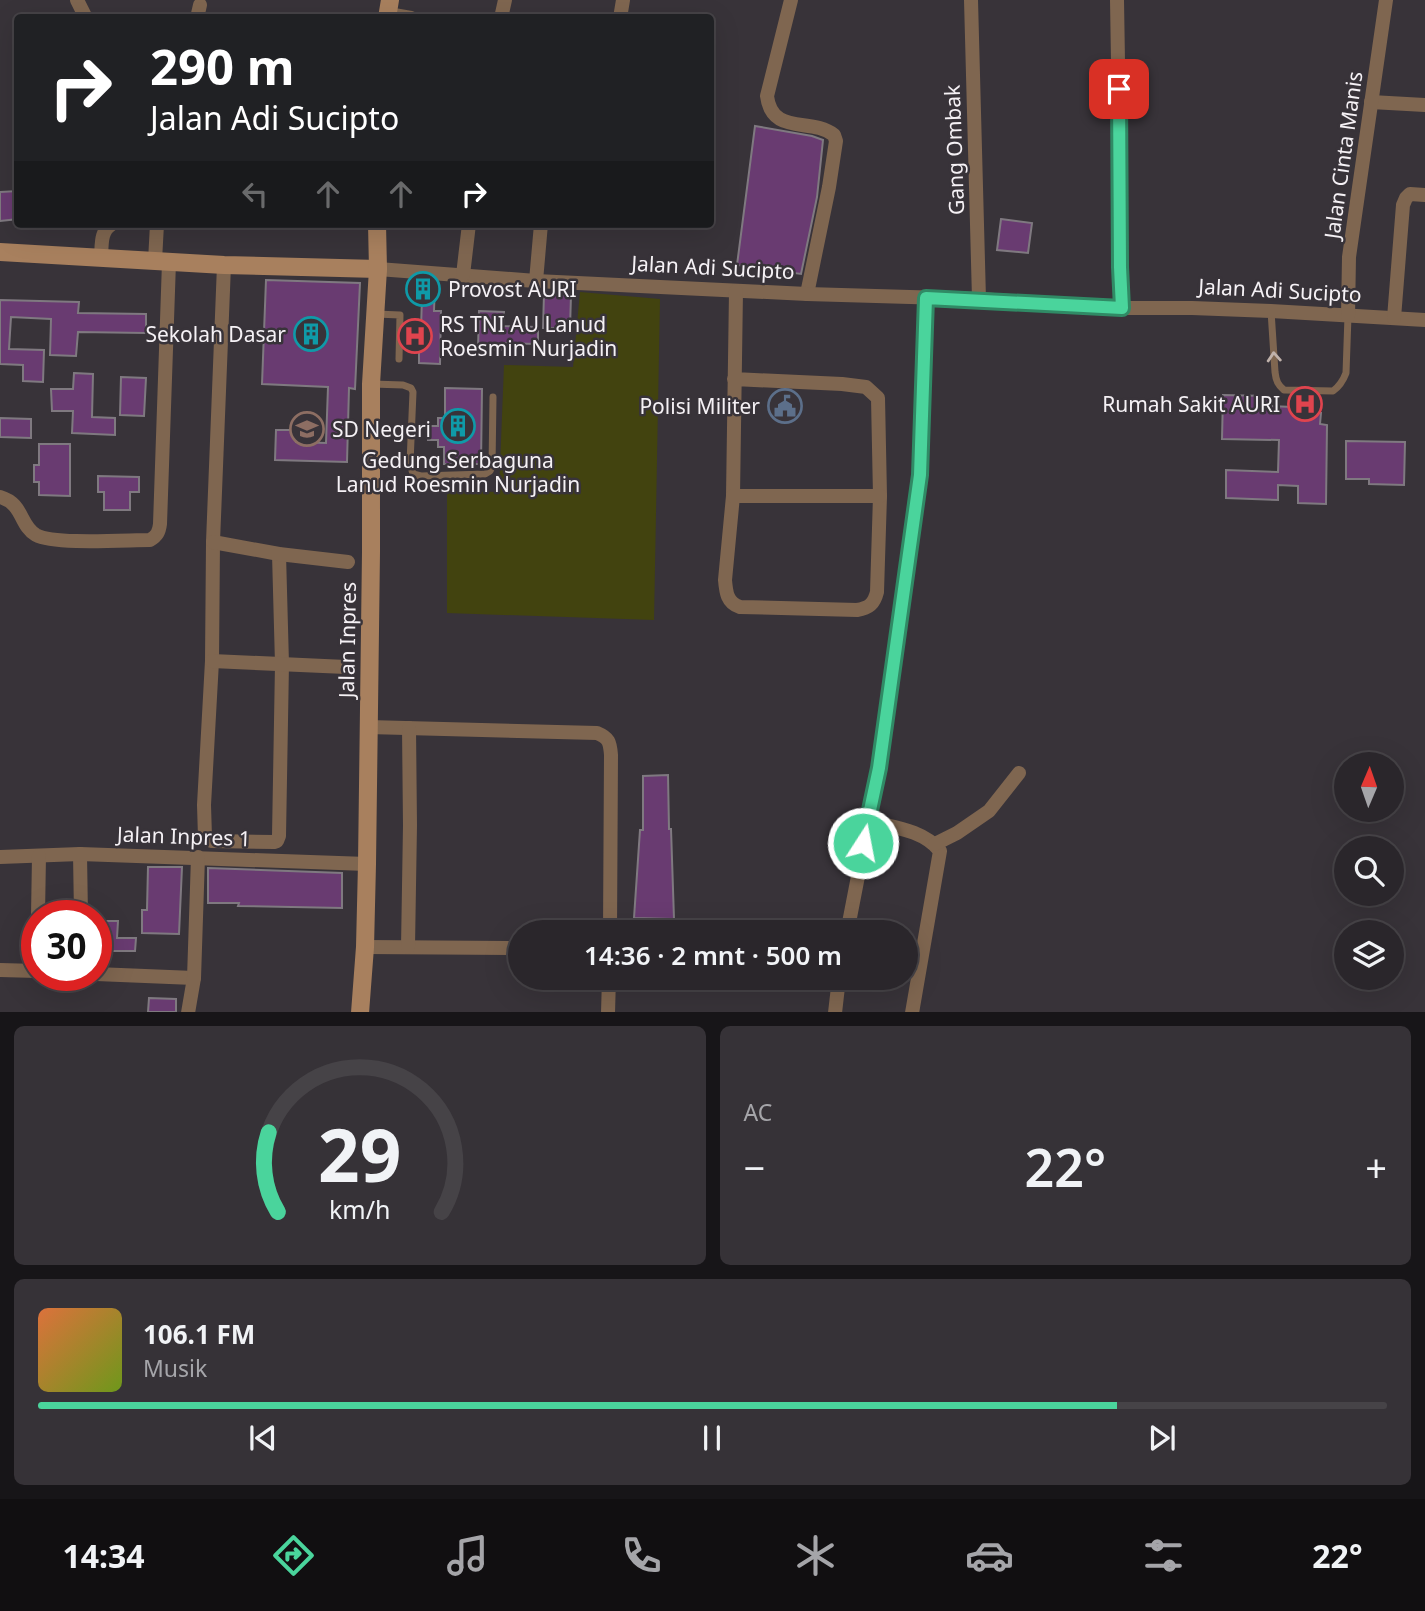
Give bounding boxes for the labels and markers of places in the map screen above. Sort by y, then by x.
pin [1089,59,1149,119]
building icon: Provost AURI [404,270,442,308]
place label: Provost AURI [448,275,577,303]
place label: RS TNI AU Lanud Roesmin Nurjadin [440,310,617,362]
building icon: Sekolah Dasar [292,315,330,353]
hospital icon: RS TNI AU Lanud Roesmin Nurjadin [396,317,434,355]
place label: Sekolah Dasar [145,320,286,348]
hospital icon: Rumah Sakit AURI [1286,385,1324,423]
public building icon: Polisi Militer [766,387,804,425]
place label: Rumah Sakit AURI [1102,390,1280,418]
place label: Polisi Militer [639,392,760,420]
building icon: Gedung Serbaguna Lanud Roesmin Nurjadin [439,407,477,445]
school or university icon: SD Negeri [288,410,326,448]
place label: SD Negeri [332,415,431,443]
place label: Gedung Serbaguna Lanud Roesmin Nurjadin [336,446,580,498]

